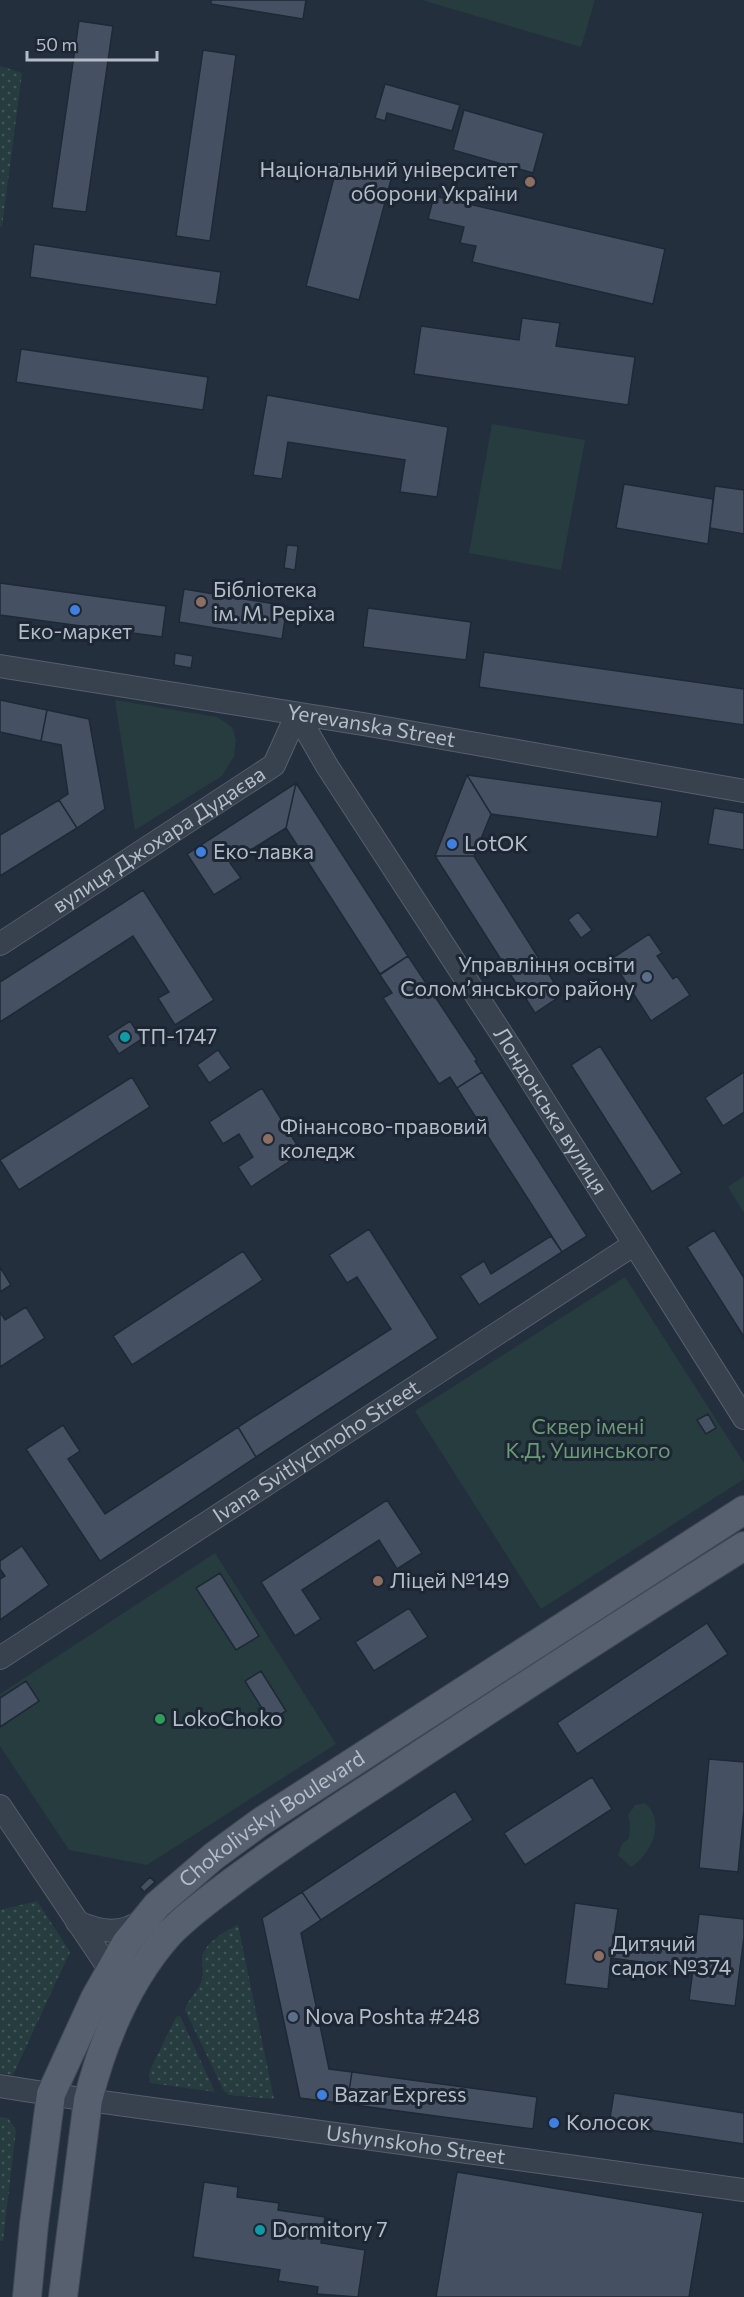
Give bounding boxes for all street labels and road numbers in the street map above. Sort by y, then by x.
street label: Yerevanska Street [285,698,458,751]
street label: вулиця Джохара Дудаєва [47,760,269,917]
street label: Лондонська вулиця [489,1022,614,1199]
street label: Ivana Svitlychnoho Street [208,1374,424,1527]
street label: Chokolivskyi Boulevard [173,1744,369,1892]
street label: Ushynskoho Street [325,2119,507,2168]

